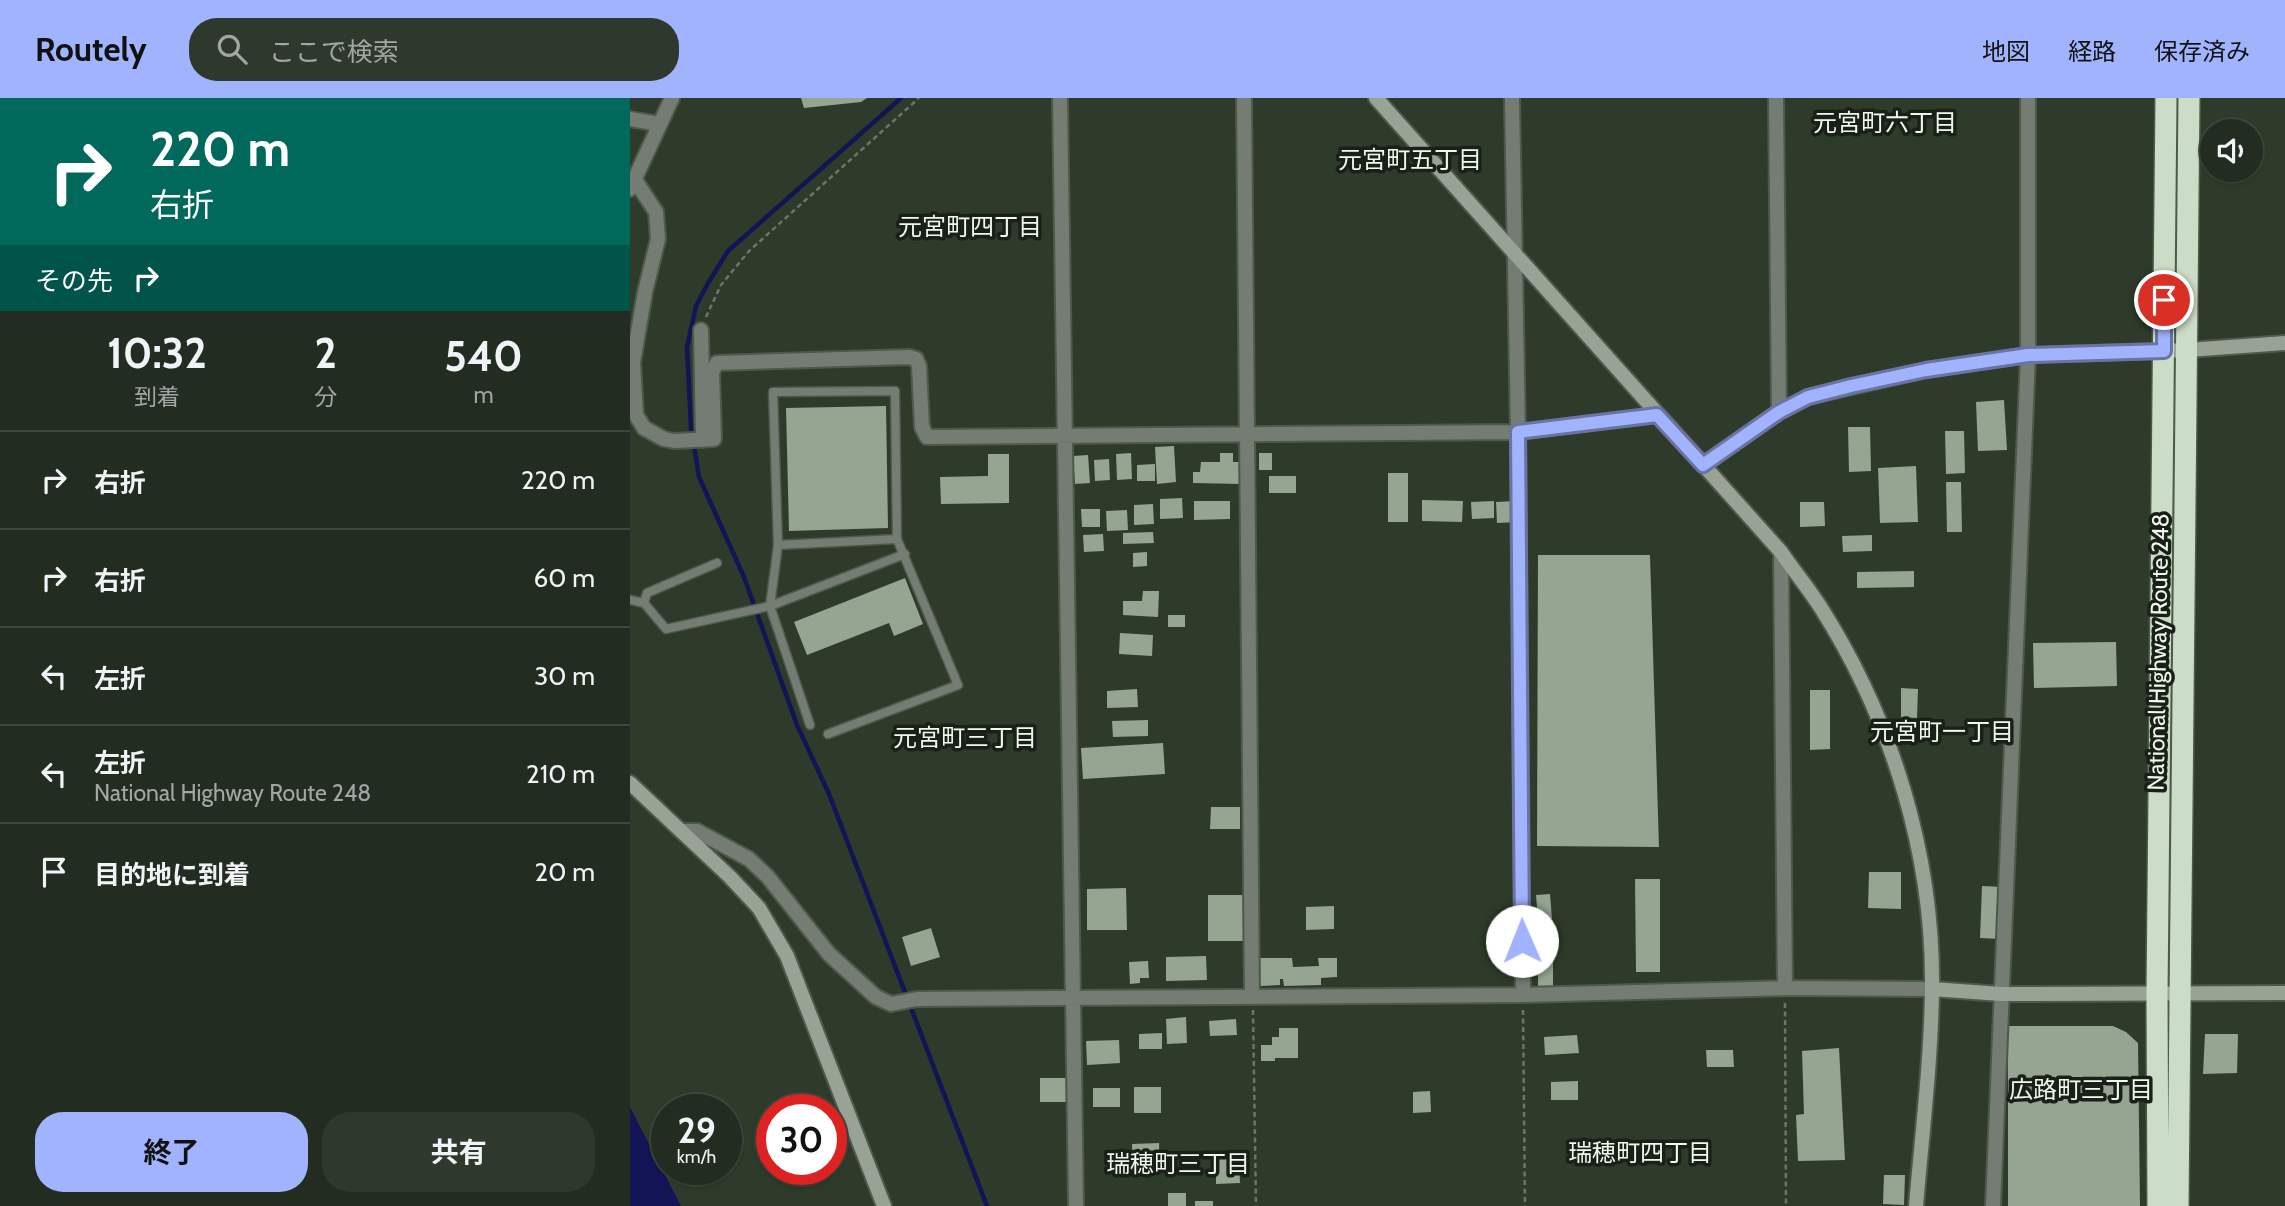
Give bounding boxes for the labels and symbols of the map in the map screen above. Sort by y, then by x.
district label: 元宮町六丁目 [1813,108,1957,137]
district label: 元宮町五丁目 [1338,145,1482,174]
district label: 元宮町四丁目 [898,212,1042,241]
pin [2134,270,2194,330]
street label: National Highway Route 248 [2142,513,2174,791]
district label: 元宮町一丁目 [1870,717,2014,746]
district label: 元宮町三丁目 [893,723,1037,752]
position arrow [1485,904,1559,978]
district label: 広路町三丁目 [2009,1075,2153,1104]
speed limit sign: 30 [756,1094,847,1185]
district label: 瑞穂町四丁目 [1568,1138,1712,1167]
district label: 瑞穂町三丁目 [1106,1149,1250,1178]

